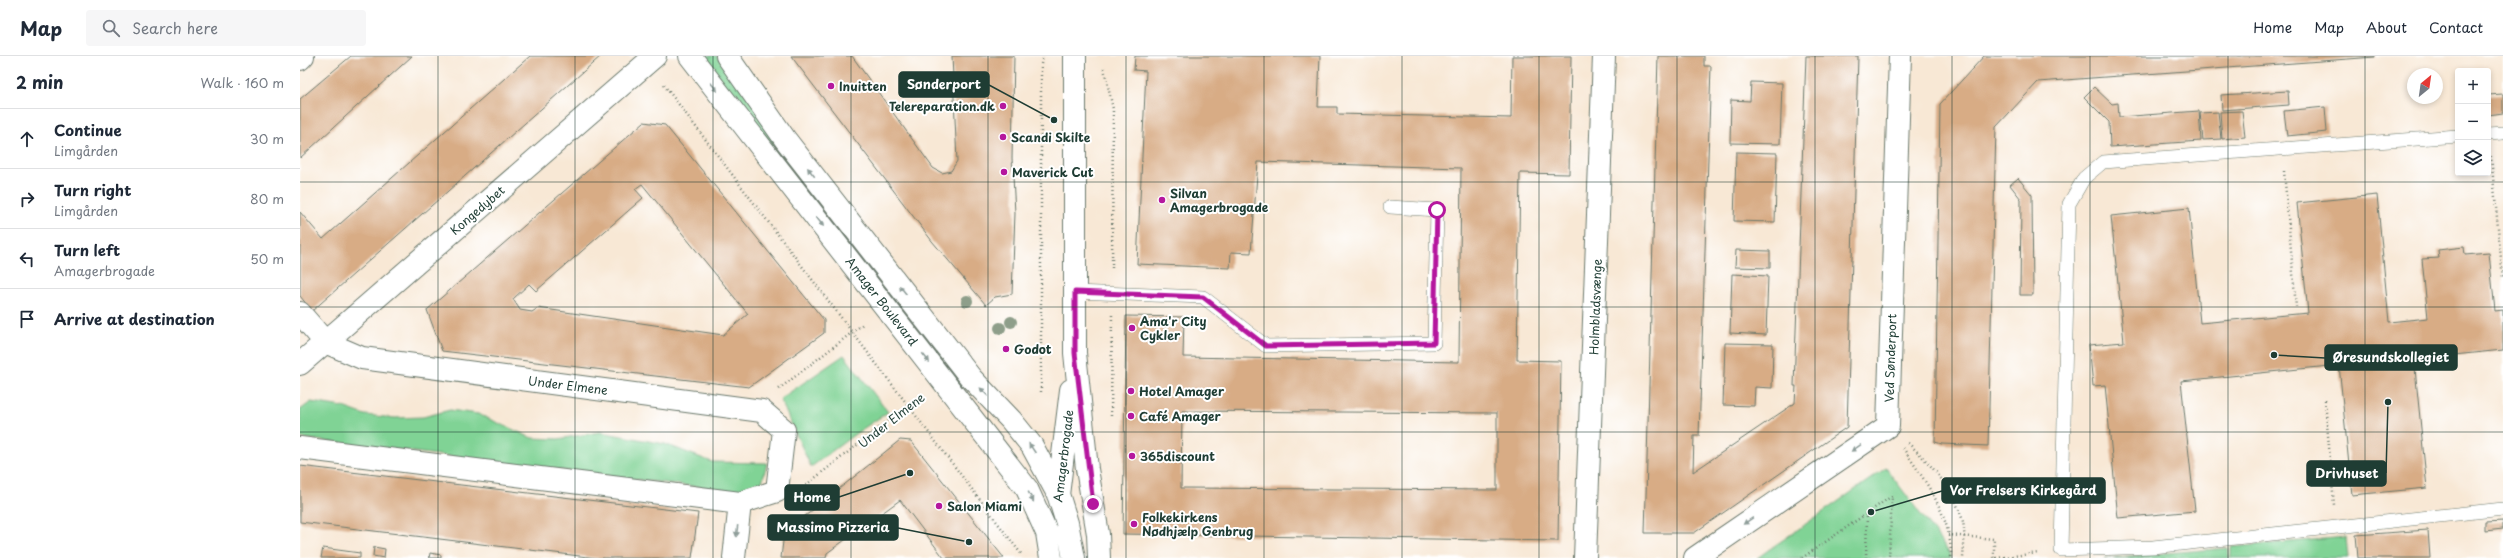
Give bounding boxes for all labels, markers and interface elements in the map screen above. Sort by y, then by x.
search box [86,10,366,46]
text: Map [20,14,62,42]
text: Search here [132,16,218,39]
icon: search [100,17,122,39]
text: Home [2253,17,2292,38]
text: Map [2314,17,2344,38]
text: About [2366,17,2407,38]
text: Contact [2429,17,2483,38]
north arrow [2407,68,2443,104]
map controls [2455,68,2491,176]
button: + [2455,68,2491,104]
text: 2 min [16,69,63,95]
callout: Sønderport [899,72,989,97]
text: Walk · 160 m [201,73,284,92]
text: Sønderport [907,74,981,93]
place label: Inuitten [839,77,887,95]
one-way arrow [710,81,718,92]
marker: Inuitten [826,81,836,91]
place label: Telereparation.dk [889,97,995,115]
marker: Telereparation.dk [998,101,1008,111]
button: − [2455,104,2491,140]
text: Continue [54,118,122,141]
icon: ahead [16,128,38,150]
place label: Scandi Skilte [1011,128,1091,146]
text: 30 m [250,129,284,148]
marker: Scandi Skilte [998,132,1008,142]
button: layers [2455,140,2491,176]
text: Limgården [54,141,118,160]
place label: Maverick Cut [1012,163,1094,181]
one-way arrow [807,166,815,177]
marker: Maverick Cut [999,167,1009,177]
text: Turn right [54,178,131,201]
street label: Kongedybet [446,181,508,239]
place label: Silvan Amagerbrogade [1170,184,1269,216]
icon: right [16,188,38,210]
text: 80 m [250,189,284,208]
marker: Silvan Amagerbrogade [1157,195,1167,205]
text: Limgården [54,201,118,220]
route start [1428,201,1446,219]
one-way arrow [816,217,824,228]
text: Turn left [54,238,120,261]
icon: left [16,248,38,270]
text: 50 m [250,249,284,268]
street label: Amager Boulevard [842,253,923,350]
street label: Holmbladsvænge [1584,258,1606,355]
text: Amagerbrogade [54,261,155,280]
one-way arrow [898,285,907,296]
text: Arrive at destination [54,307,215,330]
icon: arrive [16,308,38,330]
place label: Ama'r City Cykler [1140,312,1206,344]
street label: Ved Sønderport [1879,313,1901,403]
marker: Ama'r City Cykler [1127,323,1137,333]
place label: Godot [1014,340,1052,358]
marker: Godot [1001,344,1011,354]
callout: Øresundskollegiet [2325,345,2457,370]
text: Øresundskollegiet [2333,347,2449,366]
one-way arrow [922,352,930,363]
street label: Under Elmene [527,371,609,399]
place label: Hotel Amager [1139,382,1225,400]
marker: Hotel Amager [1126,386,1136,396]
one-way arrow [979,387,989,397]
street label: Under Elmene [854,388,929,452]
place label: Café Amager [1139,407,1222,425]
street label: Amagerbrogade [1048,409,1078,503]
marker: Café Amager [1126,411,1136,421]
one-way arrow [1028,442,1036,453]
one-way arrow [1851,444,1861,452]
place label: 365discount [1140,447,1215,465]
marker: 365discount [1127,451,1137,461]
callout: Drivhuset [2307,461,2386,486]
text: Drivhuset [2315,463,2379,482]
callout: Vor Frelsers Kirkegård [1942,478,2105,503]
text: Vor Frelsers Kirkegård [1949,480,2097,499]
callout: Home [785,485,839,510]
text: Home [793,487,831,506]
one-way arrow [1028,491,1034,503]
route end [1084,495,1102,513]
place label: Salon Miami [947,497,1022,515]
marker: Salon Miami [934,501,944,511]
place label: Folkekirkens Nødhjælp Genbrug [1142,508,1253,540]
callout: Massimo Pizzeria [768,515,898,540]
text: Massimo Pizzeria [777,517,889,536]
one-way arrow [1743,517,1754,525]
marker: Folkekirkens Nødhjælp Genbrug [1129,519,1139,529]
one-way arrow [734,525,740,537]

